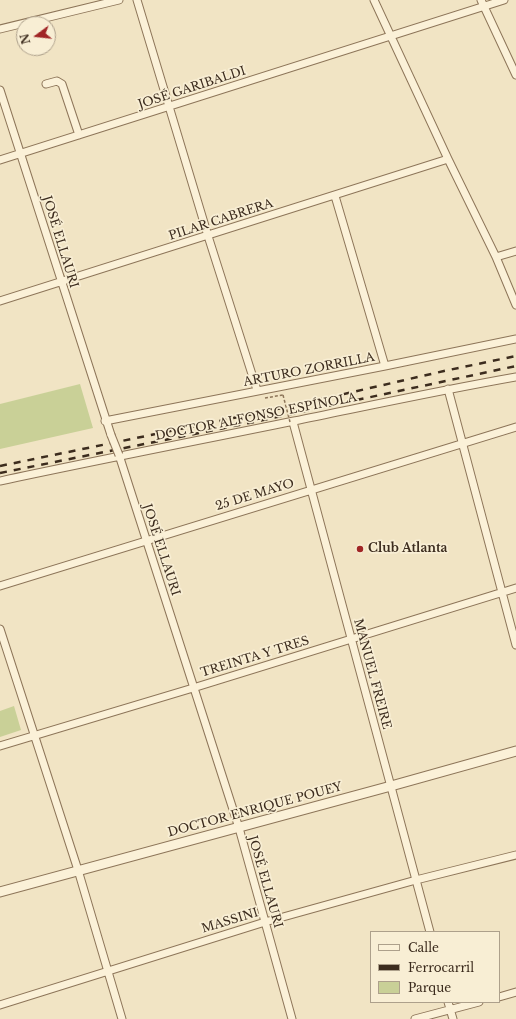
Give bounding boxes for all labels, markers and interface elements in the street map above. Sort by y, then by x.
north arrow [16,16,56,56]
text: N [17,32,33,46]
street label: JOSÉ GARIBALDI [136,64,248,112]
street label: JOSÉ ELLAURI [39,194,81,290]
street label: PILAR CABRERA [167,196,275,244]
street label: ARTURO ZORRILLA [242,350,376,390]
street label: DOCTOR ALFONSO ESPÍNOLA [154,390,358,444]
street label: 25 DE MAYO [214,476,296,514]
street label: JOSÉ ELLAURI [139,502,183,598]
place label: Club Atlanta [368,542,447,556]
marker: Club Atlanta [355,544,365,554]
street label: MANUEL FREIRE [350,617,394,731]
street label: TREINTA Y TRES [199,634,311,680]
street label: DOCTOR ENRIQUE POUEY [166,780,344,840]
street label: JOSÉ ELLAURI [245,834,285,930]
street label: MASSINI [200,906,260,936]
legend [370,931,500,1003]
text: Calle [408,940,439,955]
text: Ferrocarril [408,960,474,975]
text: Parque [408,980,451,995]

